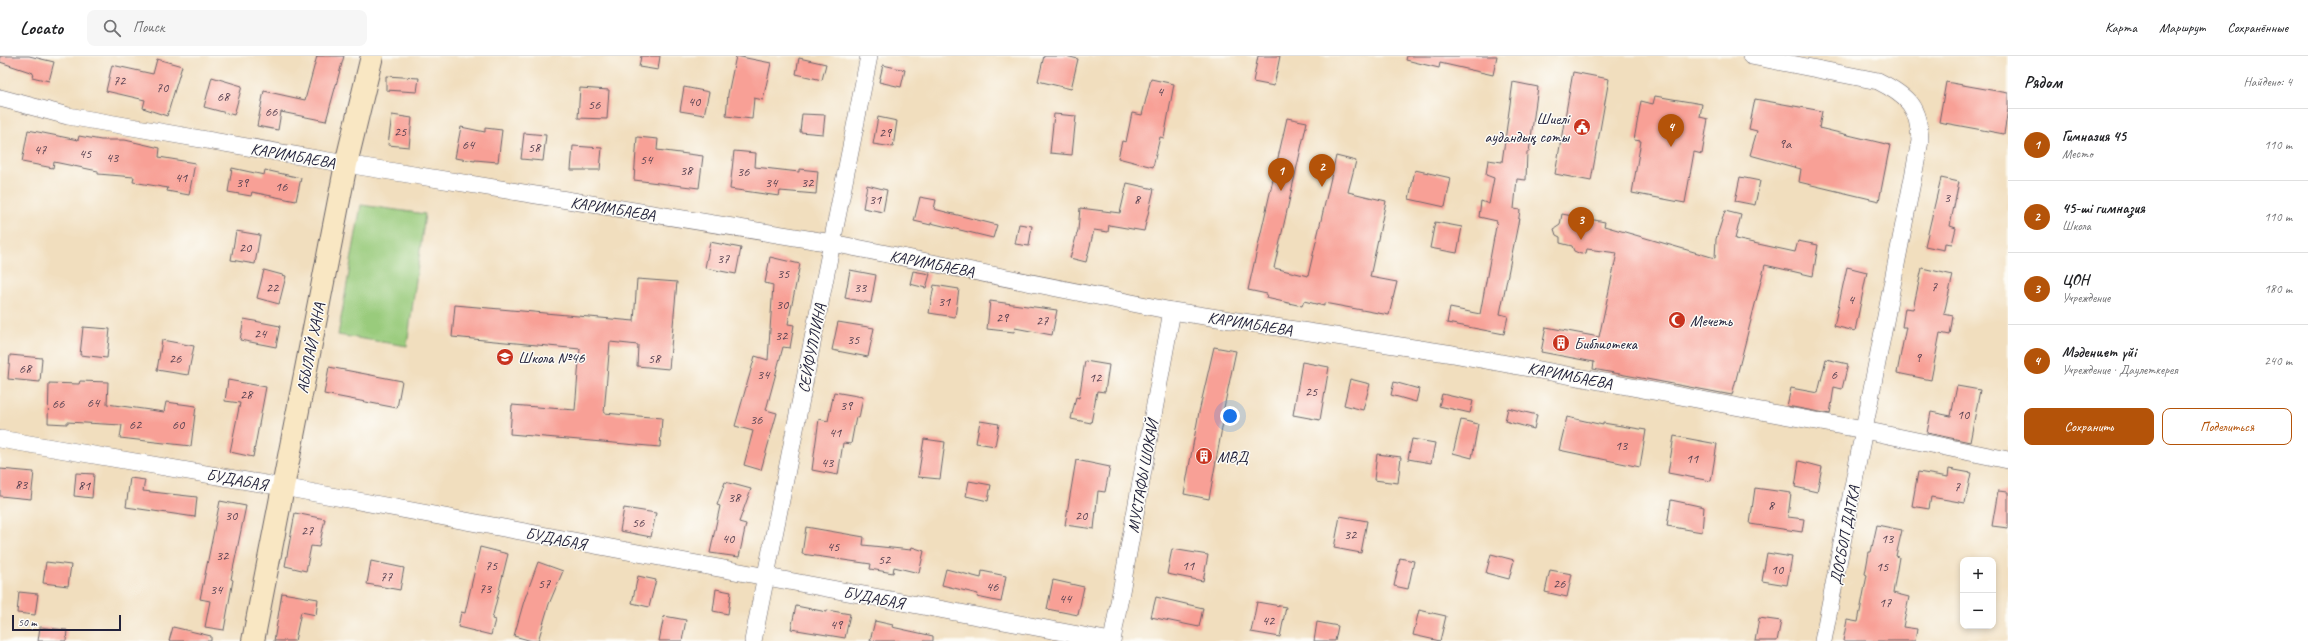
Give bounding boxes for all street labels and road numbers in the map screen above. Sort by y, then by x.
street label: КАРИМБАЕВА [249,139,338,173]
street label: КАРИМБАЕВА [569,192,658,226]
street label: КАРИМБАЕВА [888,246,977,282]
street label: АБЫЛАЙ ХАНА [292,300,330,395]
street label: СЕЙФУЛЛИНА [794,301,831,394]
street label: КАРИМБАЕВА [1206,307,1295,341]
street label: КАРИМБАЕВА [1526,358,1615,394]
street label: МУСТАФЫ ШОКАЙ [1123,415,1163,534]
street label: БУДАБАЯ [205,465,271,496]
street label: ДОСБОП ДАТКА [1826,483,1865,586]
street label: БУДАБАЯ [524,523,590,555]
street label: БУДАБАЯ [842,582,908,614]

